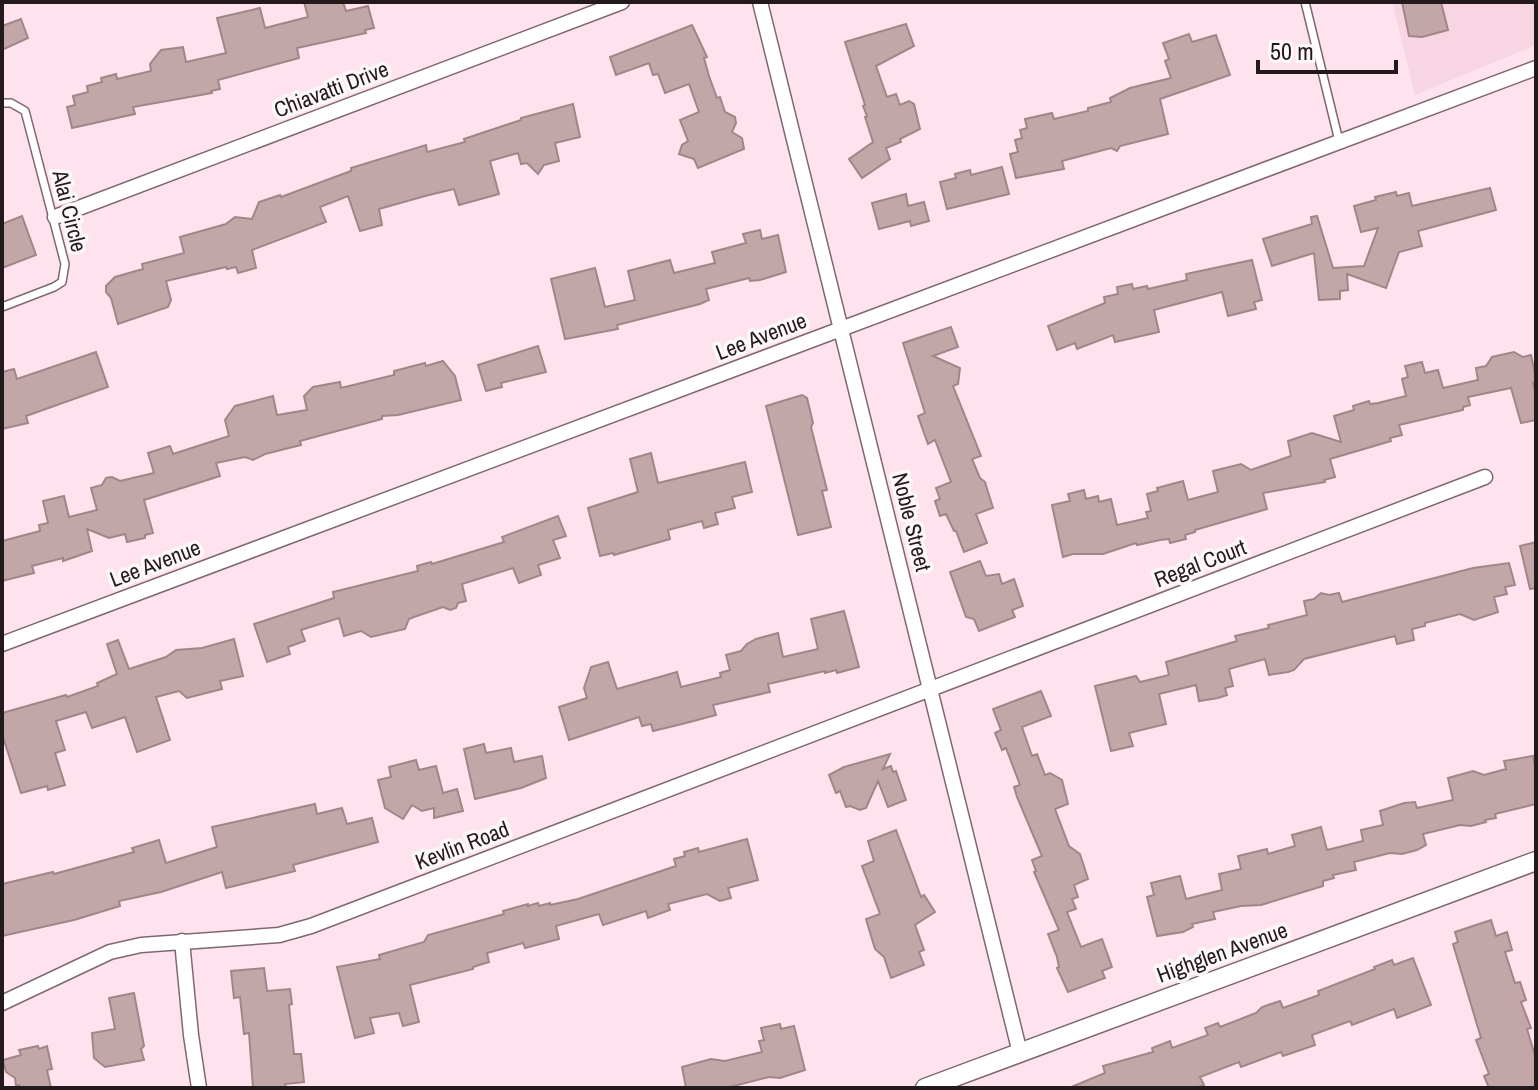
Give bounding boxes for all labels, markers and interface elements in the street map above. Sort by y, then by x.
scale bar [1258,24,1396,74]
text: 50 m [1270,35,1314,67]
street label: Chiavatti Drive [269,53,393,125]
street label: Alai Circle [45,166,95,255]
street label: Lee Avenue [711,305,811,367]
street label: Noble Street [885,470,939,574]
street label: Lee Avenue [105,532,205,594]
street label: Regal Court [1150,532,1250,594]
street label: Kevlin Road [411,813,513,877]
street label: Highglen Avenue [1152,914,1292,990]

